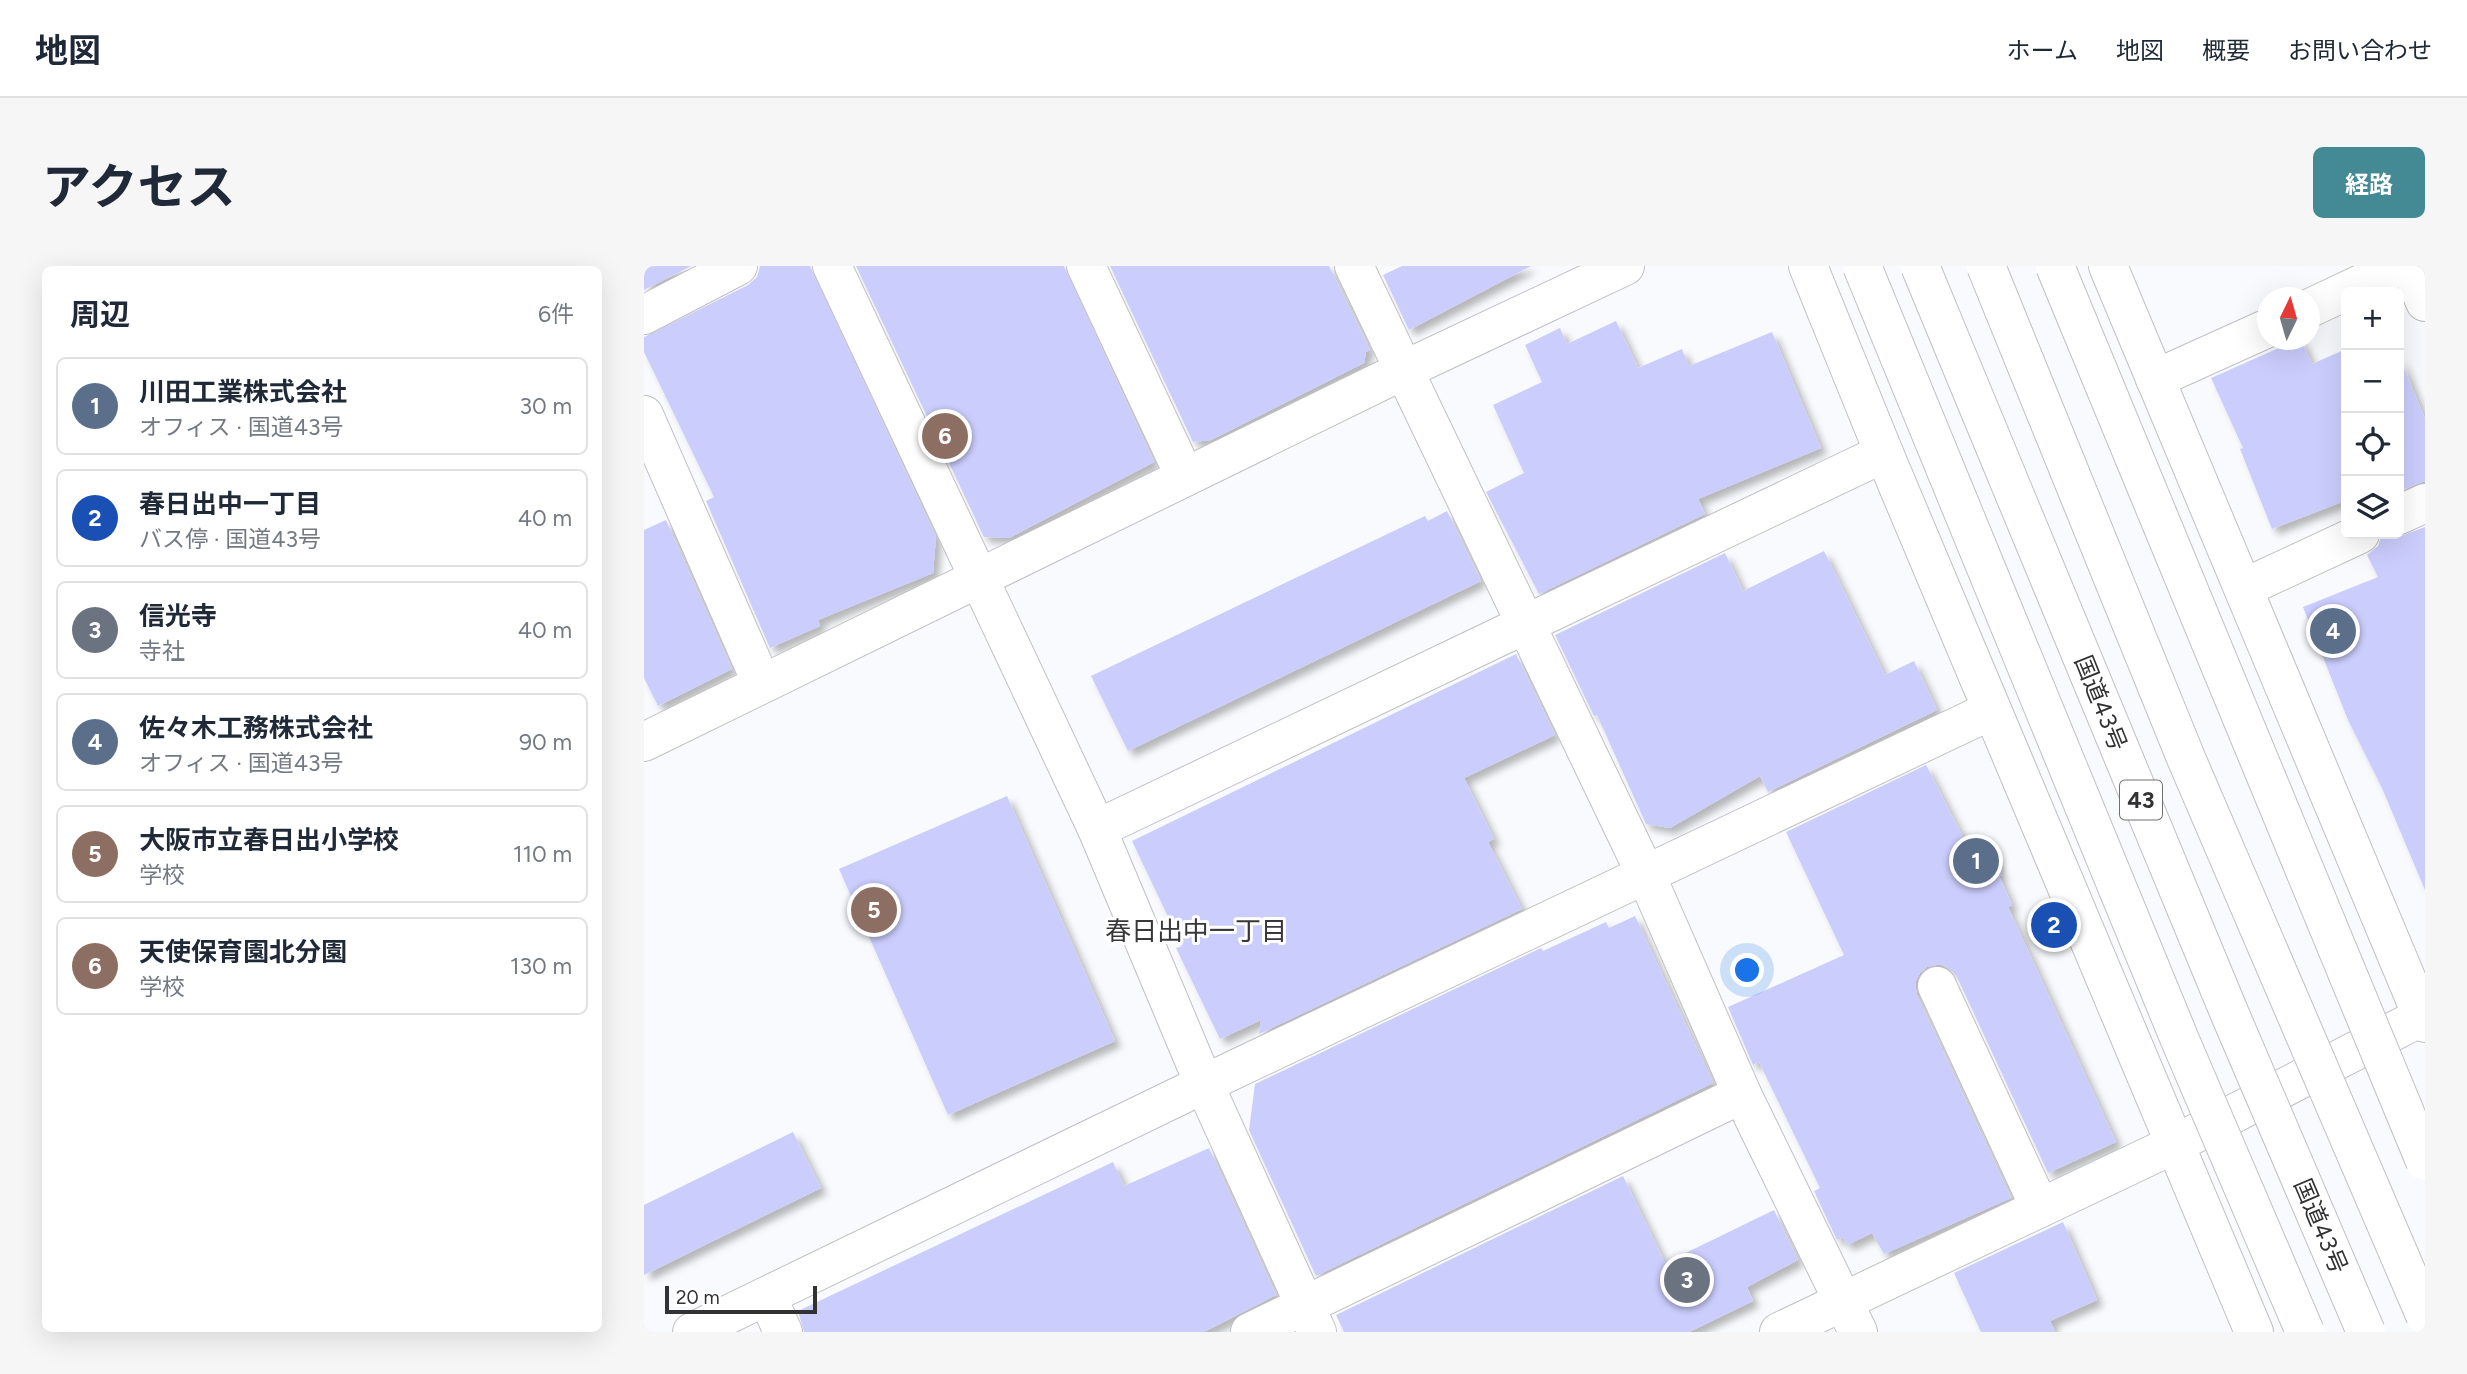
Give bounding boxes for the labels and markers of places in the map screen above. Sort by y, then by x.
pin: 6 [922,410,968,462]
pin: 4 [2310,605,2356,657]
pin: 1 [1953,835,1999,887]
pin: 5 [851,884,897,936]
pin: 2 [2031,899,2077,951]
pin: 3 [1664,1254,1710,1306]

